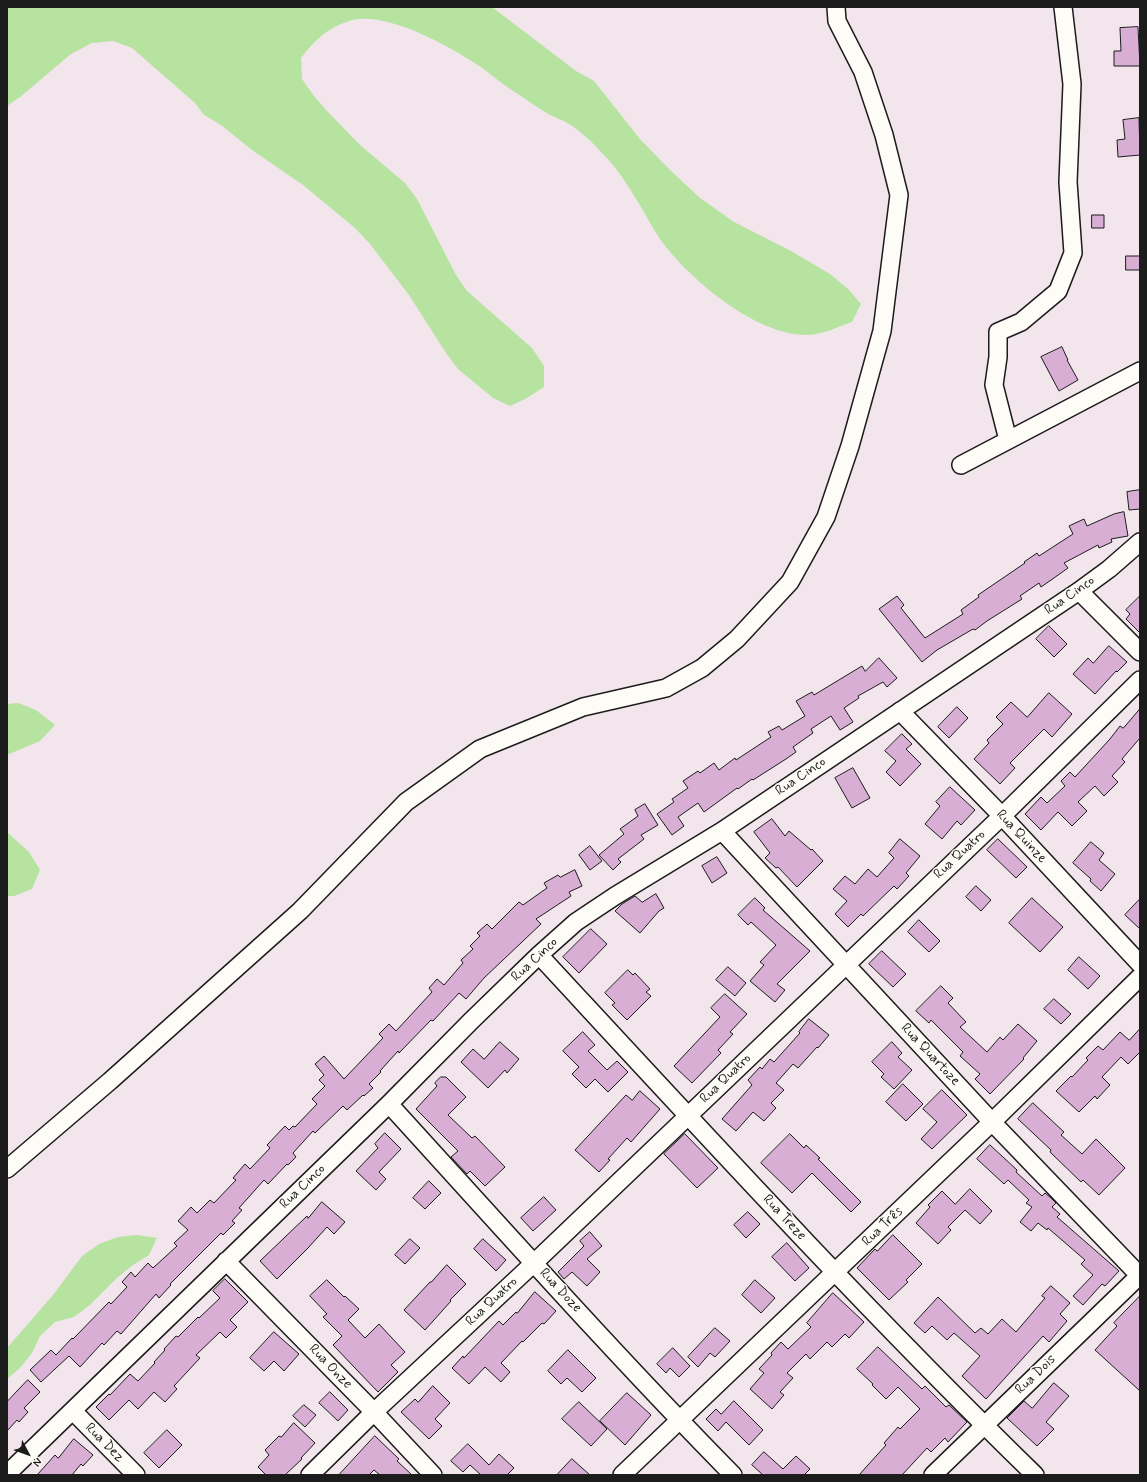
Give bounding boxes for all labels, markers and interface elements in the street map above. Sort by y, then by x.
street label: Rua Cinco [1042,573,1098,619]
street label: Rua Cinco [773,754,829,800]
street label: Rua Quinze [992,807,1050,867]
street label: Rua Quatro [931,827,989,883]
street label: Rua Cinco [508,934,562,986]
street label: Rua Quartoze [897,1020,963,1090]
street label: Rua Quatro [697,1051,755,1107]
street label: Rua Cinco [277,1161,329,1213]
street label: Rua Treze [759,1192,809,1244]
street label: Rua Três [859,1203,907,1251]
street label: Rua Doze [535,1265,585,1317]
street label: Rua Quatro [463,1274,521,1330]
street label: Rua Onze [305,1341,355,1393]
street label: Rua Dois [1012,1352,1060,1398]
street label: Rua Dez [81,1420,127,1466]
north arrow [8,1434,48,1474]
text: N [29,1455,45,1469]

